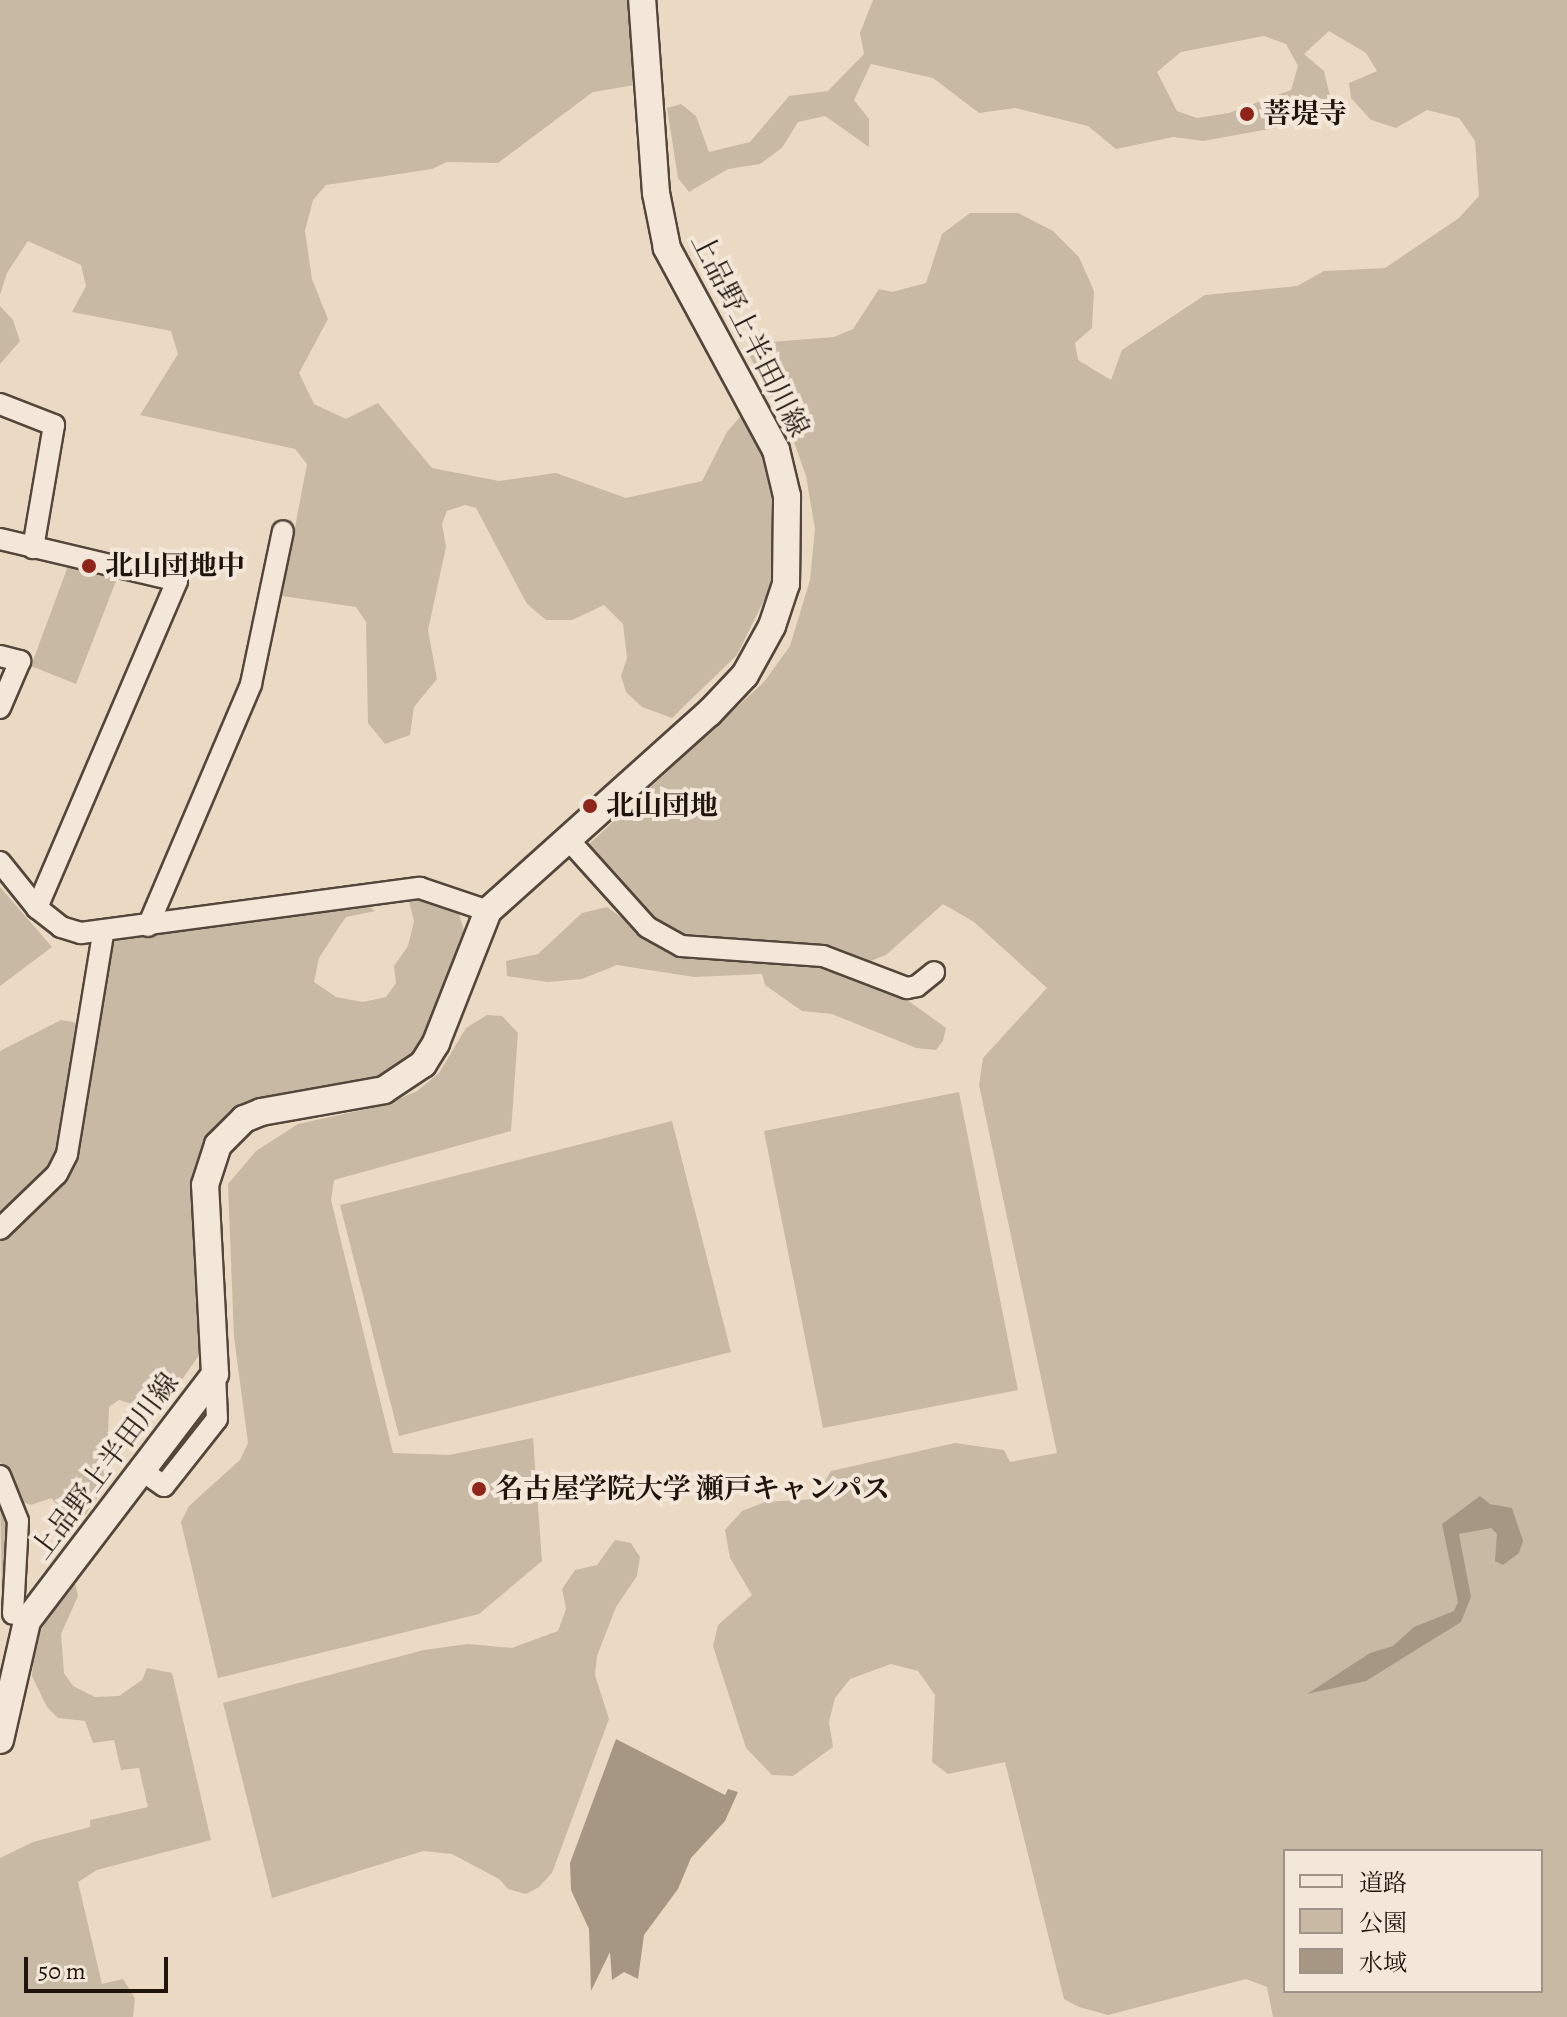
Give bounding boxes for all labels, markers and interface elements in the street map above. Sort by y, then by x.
place label: 菩堤寺 [1263,97,1347,131]
marker: 菩堤寺 [1238,105,1256,123]
street label: 上品野上半田川線 [684,228,816,442]
place label: 北山団地中 [105,549,245,583]
marker: 北山団地中 [80,557,98,575]
place label: 北山団地 [606,789,718,823]
marker: 北山団地 [581,797,599,815]
street label: 上品野上半田川線 [24,1366,186,1566]
place label: 名古屋学院大学 瀬戸キャンパス [495,1472,892,1506]
marker: 名古屋学院大学 瀬戸キャンパス [470,1480,488,1498]
legend [1283,1849,1543,1993]
text: 道路 [1359,1867,1407,1899]
text: 公園 [1359,1907,1407,1939]
scale bar [28,1941,172,1991]
text: 水域 [1359,1947,1407,1979]
text: 50 m [38,1955,86,1987]

